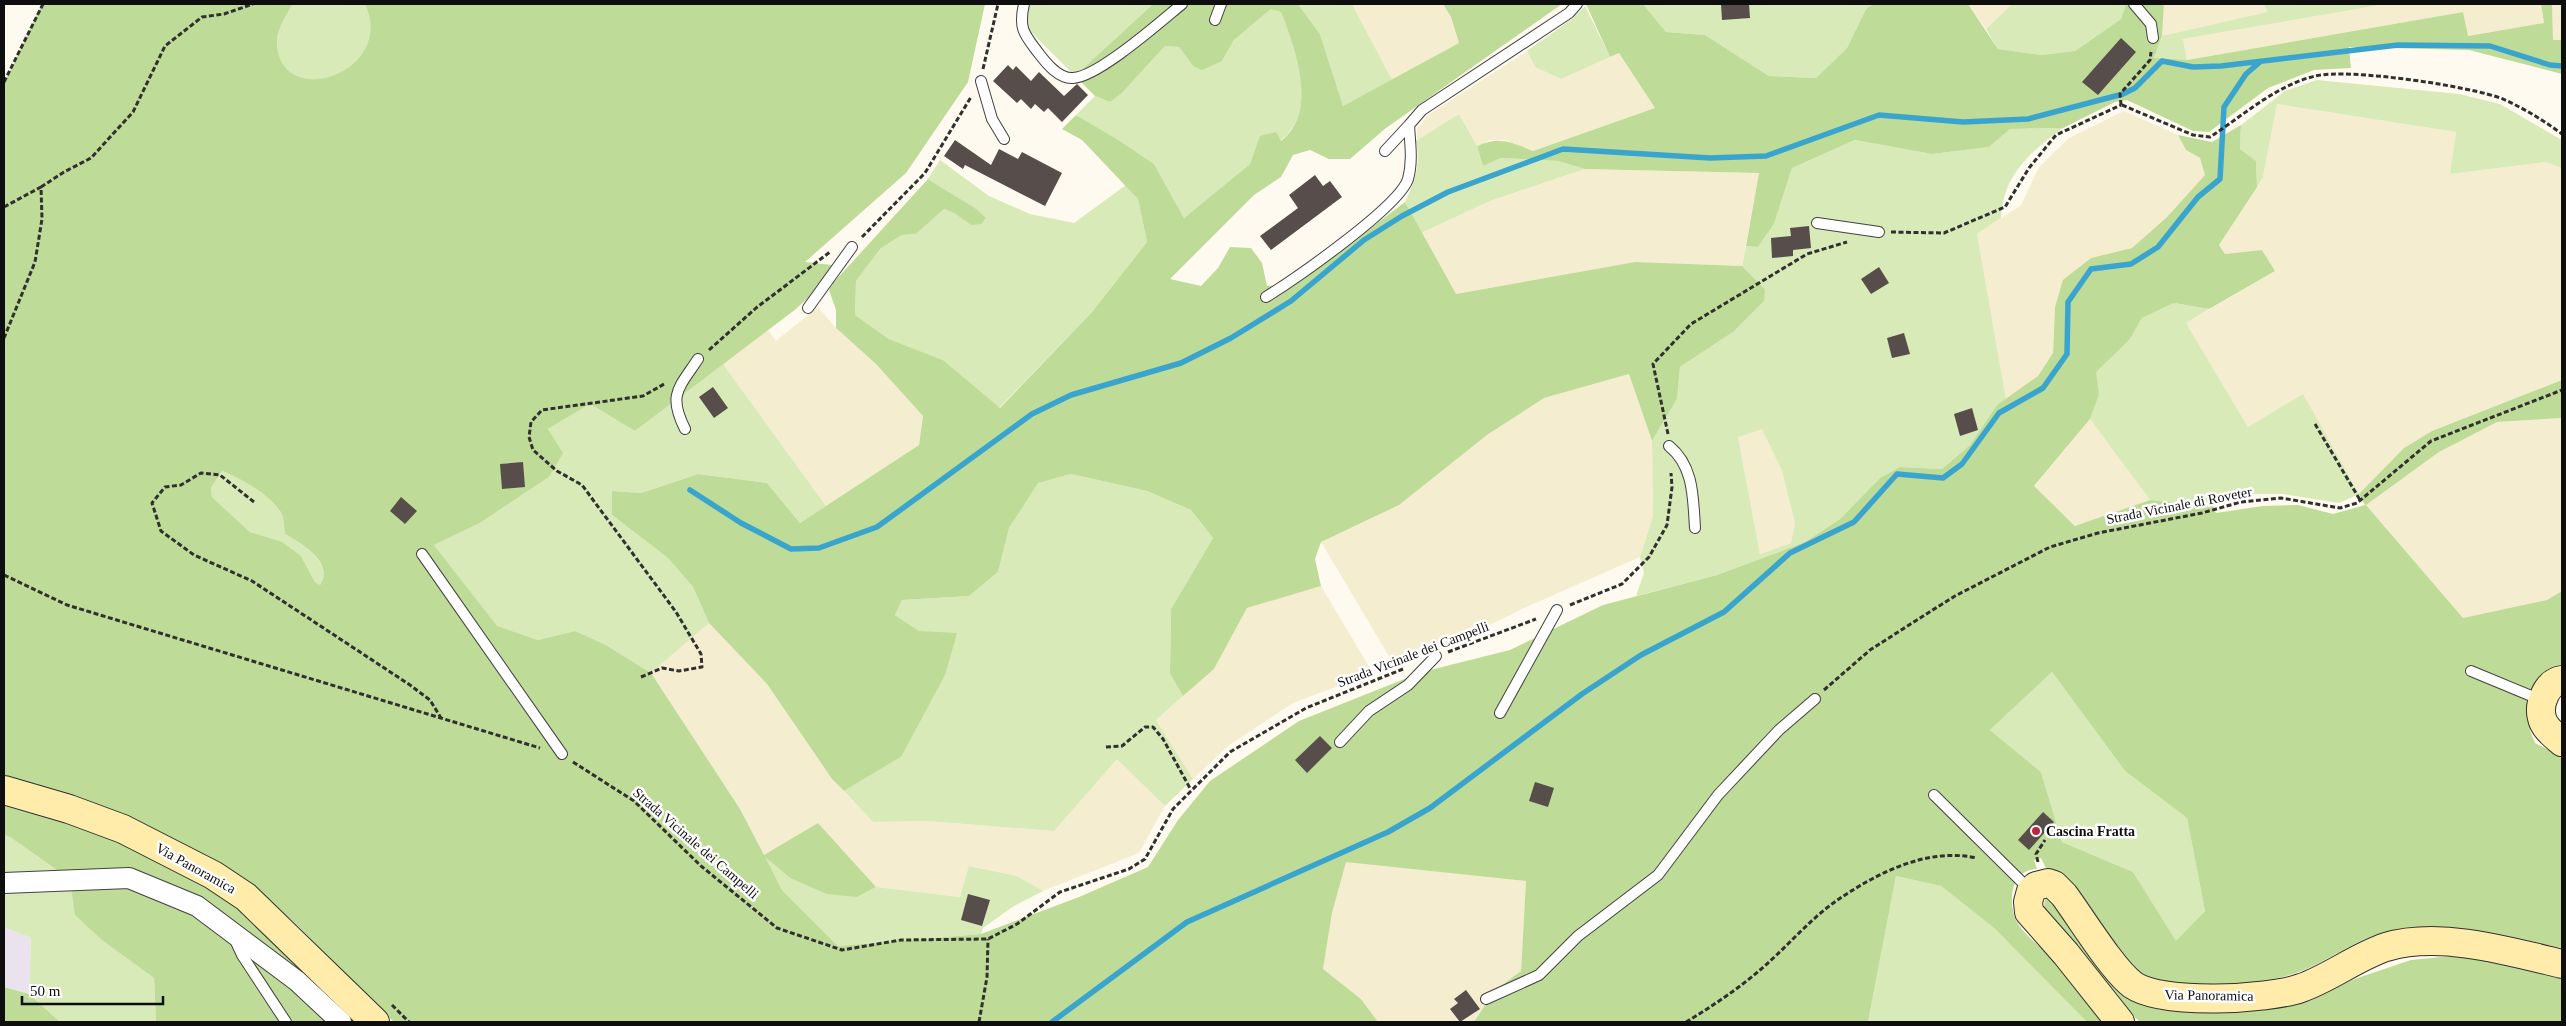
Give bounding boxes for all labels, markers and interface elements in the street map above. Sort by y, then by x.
street label: Strada Vicinale di Roveter [2105,484,2253,527]
street label: Strada Vicinale dei Campelli [1335,619,1491,690]
street label: Strada Vicinale dei Campelli [630,785,761,902]
place label: Cascina Fratta [2046,824,2135,839]
marker: Cascina Fratta [2030,825,2042,837]
street label: Via Panoramica [153,840,239,897]
scale bar [22,974,164,1006]
text: 50 m [30,983,61,999]
street label: Via Panoramica [2164,987,2254,1004]

